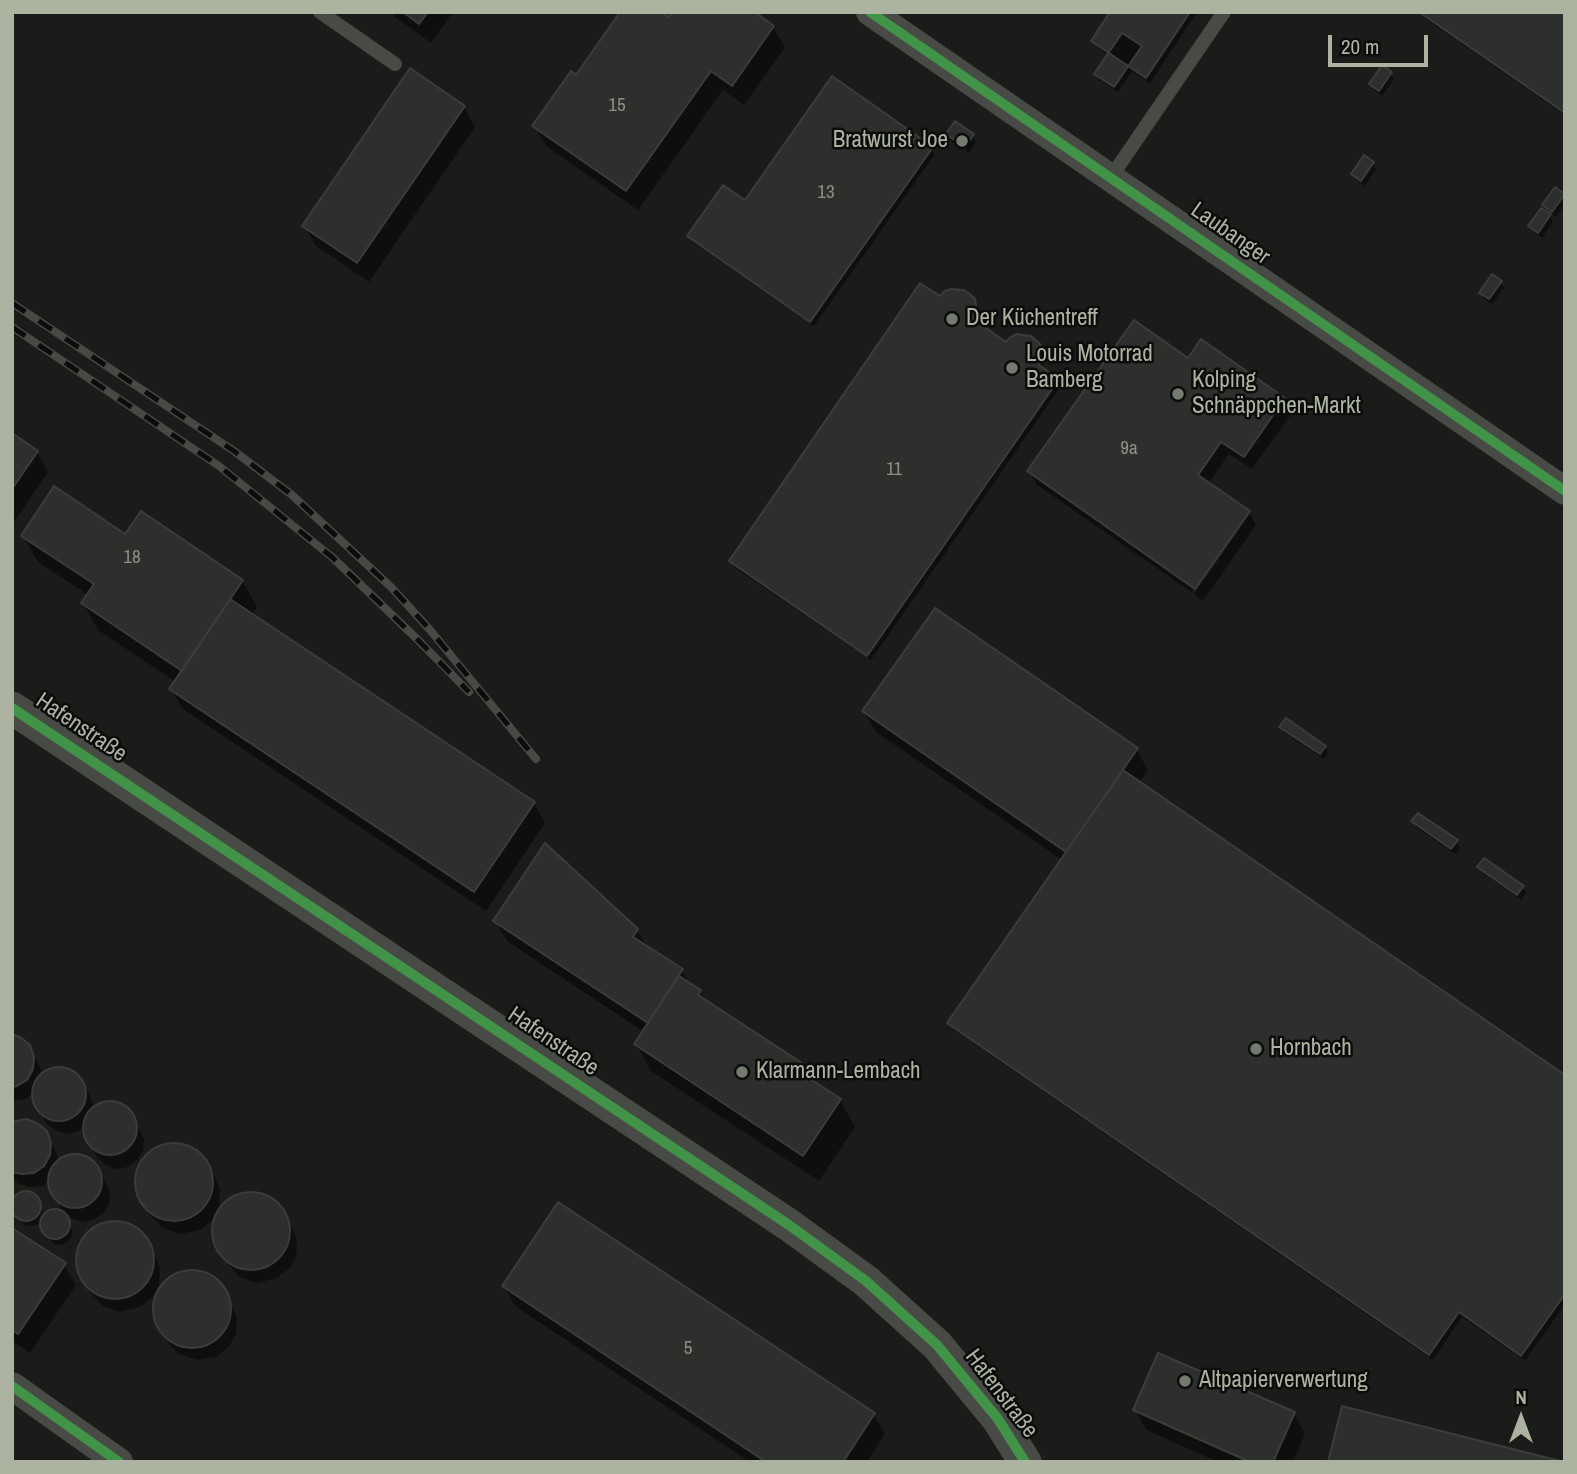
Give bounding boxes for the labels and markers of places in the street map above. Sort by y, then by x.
place label: Bratwurst Joe [833,127,948,155]
marker: Bratwurst Joe [954,133,970,149]
place label: Der Küchentreff [966,305,1098,333]
marker: Der Küchentreff [944,311,960,327]
place label: Louis Motorrad Bamberg [1026,341,1153,395]
marker: Louis Motorrad Bamberg [1004,360,1020,376]
place label: Kolping Schnäppchen-Markt [1192,367,1361,421]
marker: Kolping Schnäppchen-Markt [1170,386,1186,402]
place label: Hornbach [1270,1035,1352,1063]
marker: Hornbach [1248,1041,1264,1057]
place label: Klarmann-Lembach [756,1058,921,1086]
marker: Klarmann-Lembach [734,1064,750,1080]
place label: Altpapierverwertung [1199,1367,1368,1395]
marker: Altpapierverwertung [1177,1373,1193,1389]

